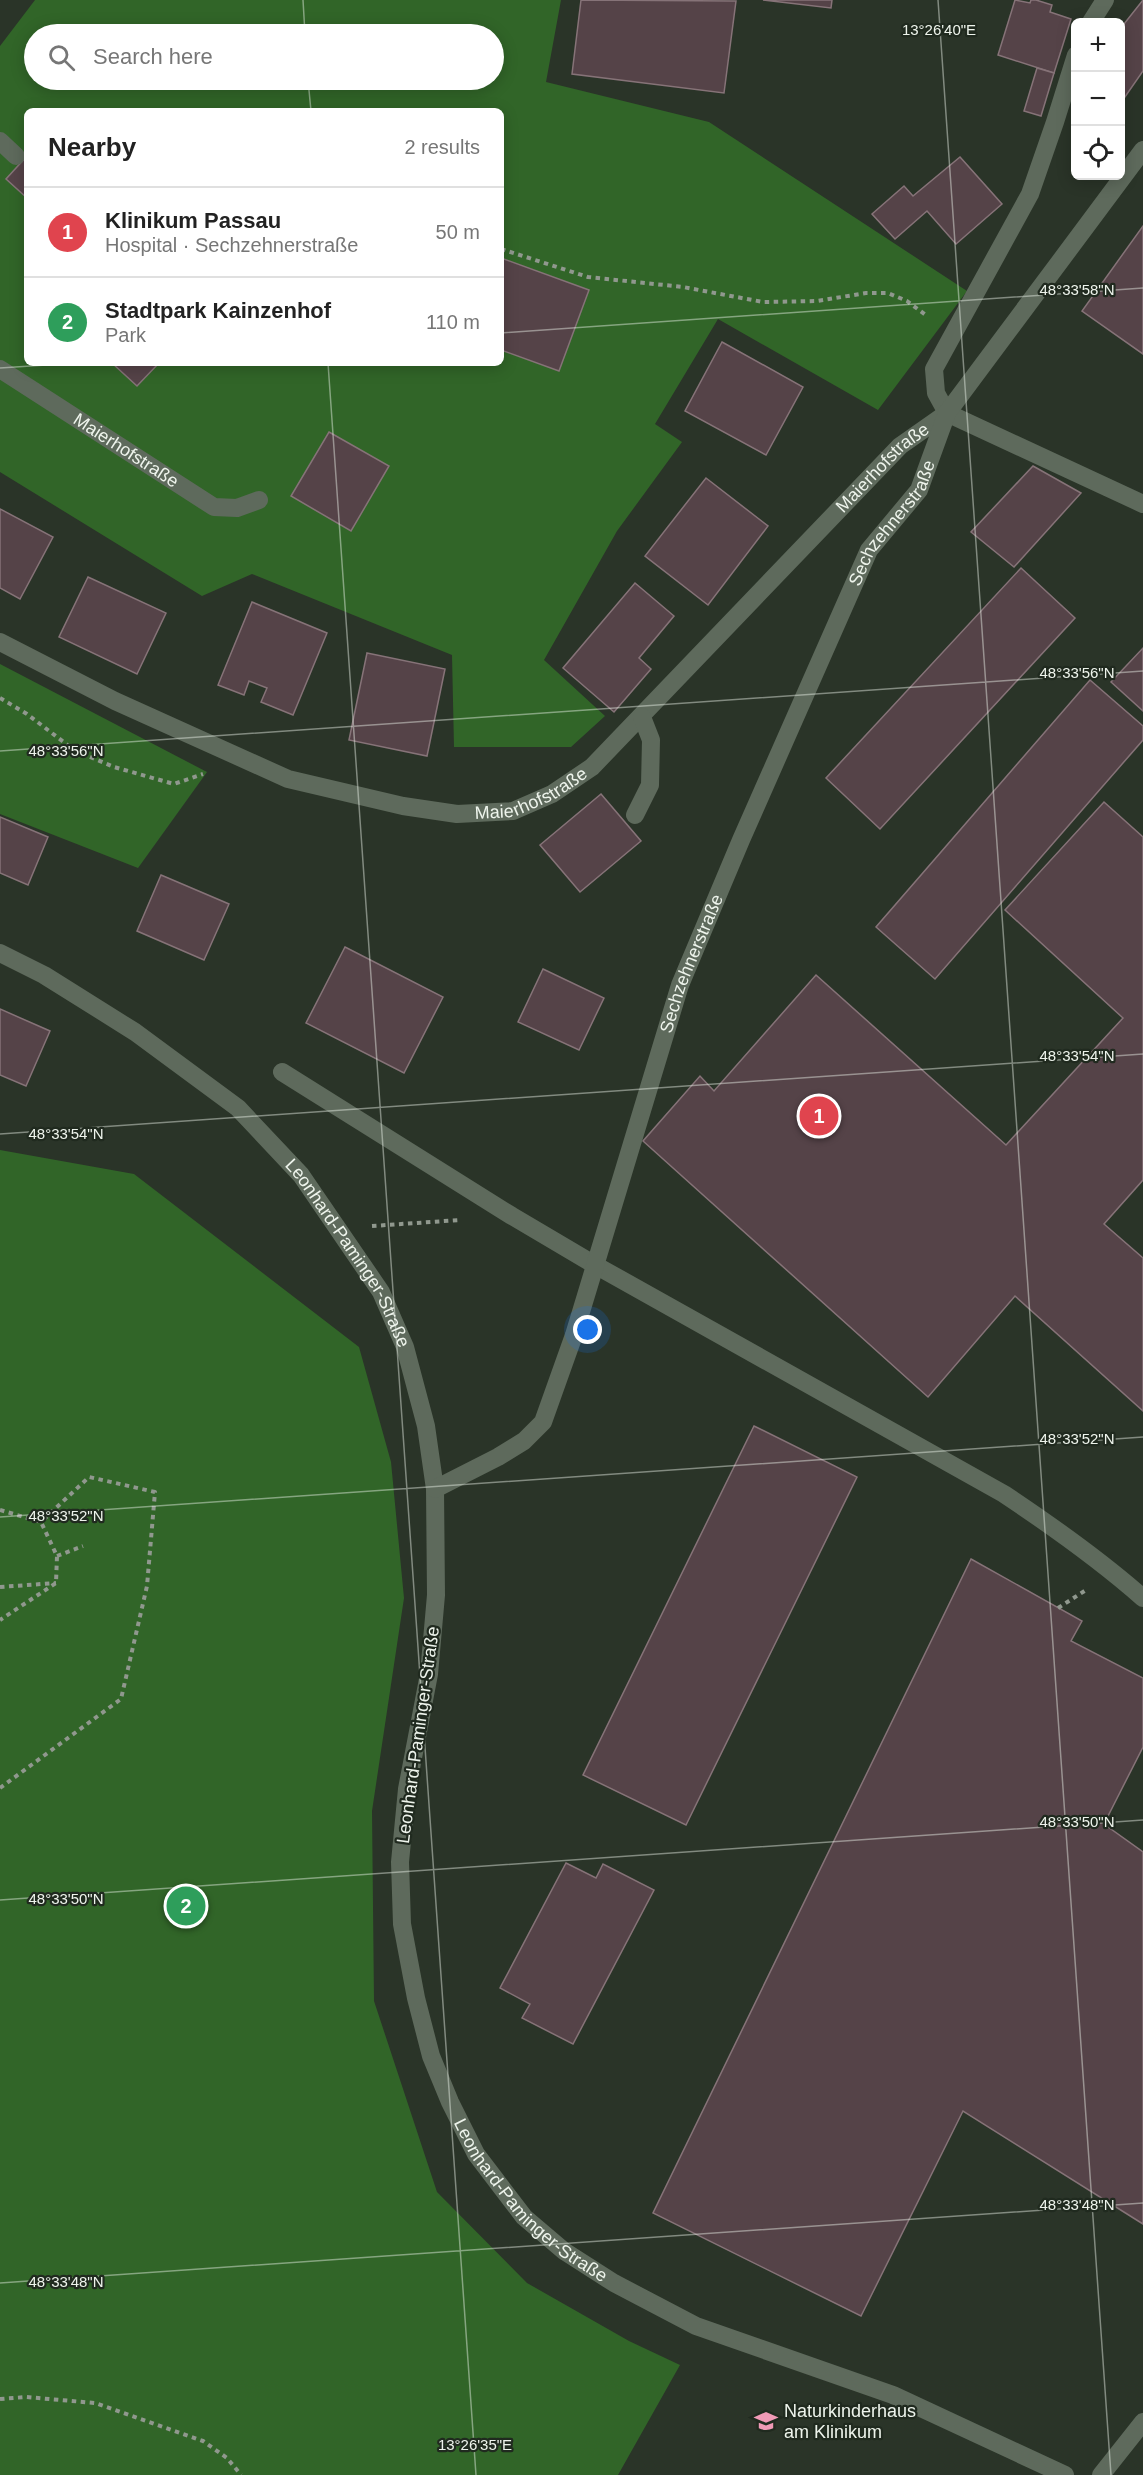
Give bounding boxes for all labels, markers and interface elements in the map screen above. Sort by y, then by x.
map controls [1071,18,1125,180]
button: + [1071,18,1125,72]
text: 13°26'40"E [902,21,976,38]
search box [24,24,504,90]
icon: search [45,41,78,74]
text: Search here [93,44,213,69]
button: − [1071,72,1125,126]
button: locate [1071,126,1125,180]
text: Nearby [48,132,136,162]
text: 2 results [404,136,480,158]
text: Klinikum Passau [105,208,281,233]
text: 1 [62,221,73,243]
text: 50 m [436,221,480,243]
text: Hospital · Sechzehnerstraße [105,234,358,256]
text: 48°33'58"N [1039,281,1115,298]
text: Stadtpark Kainzenhof [105,298,331,323]
text: 2 [62,311,73,333]
text: 110 m [426,311,480,333]
text: Park [105,324,146,346]
street label: Maierhofstraße [70,409,182,492]
street label: Maierhofstraße [832,419,933,516]
street label: Sechzehnerstraße [845,457,939,589]
text: 48°33'56"N [1039,664,1115,681]
text: 48°33'56"N [28,742,104,759]
street label: Maierhofstraße [474,763,591,823]
street label: Sechzehnerstraße [656,891,727,1035]
text: 48°33'54"N [1039,1047,1115,1064]
pin: 1 [800,1094,838,1138]
text: 48°33'54"N [28,1125,104,1142]
street label: Leonhard-Paminger-Straße [281,1155,414,1350]
your location [573,1315,602,1344]
text: 48°33'52"N [1039,1430,1115,1447]
text: 48°33'52"N [28,1507,104,1524]
street label: Leonhard-Paminger-Straße [393,1625,443,1845]
text: 48°33'50"N [1039,1813,1115,1830]
pin: 2 [166,1884,206,1928]
text: 48°33'50"N [28,1890,104,1907]
street label: Leonhard-Paminger-Straße [450,2115,611,2286]
text: 48°33'48"N [1039,2196,1115,2213]
text: 48°33'48"N [28,2273,104,2290]
place label: Naturkinderhaus am Klinikum [784,2401,916,2442]
school or university icon: Naturkinderhaus am Klinikum [753,2408,779,2434]
text: 13°26'35"E [438,2436,512,2453]

